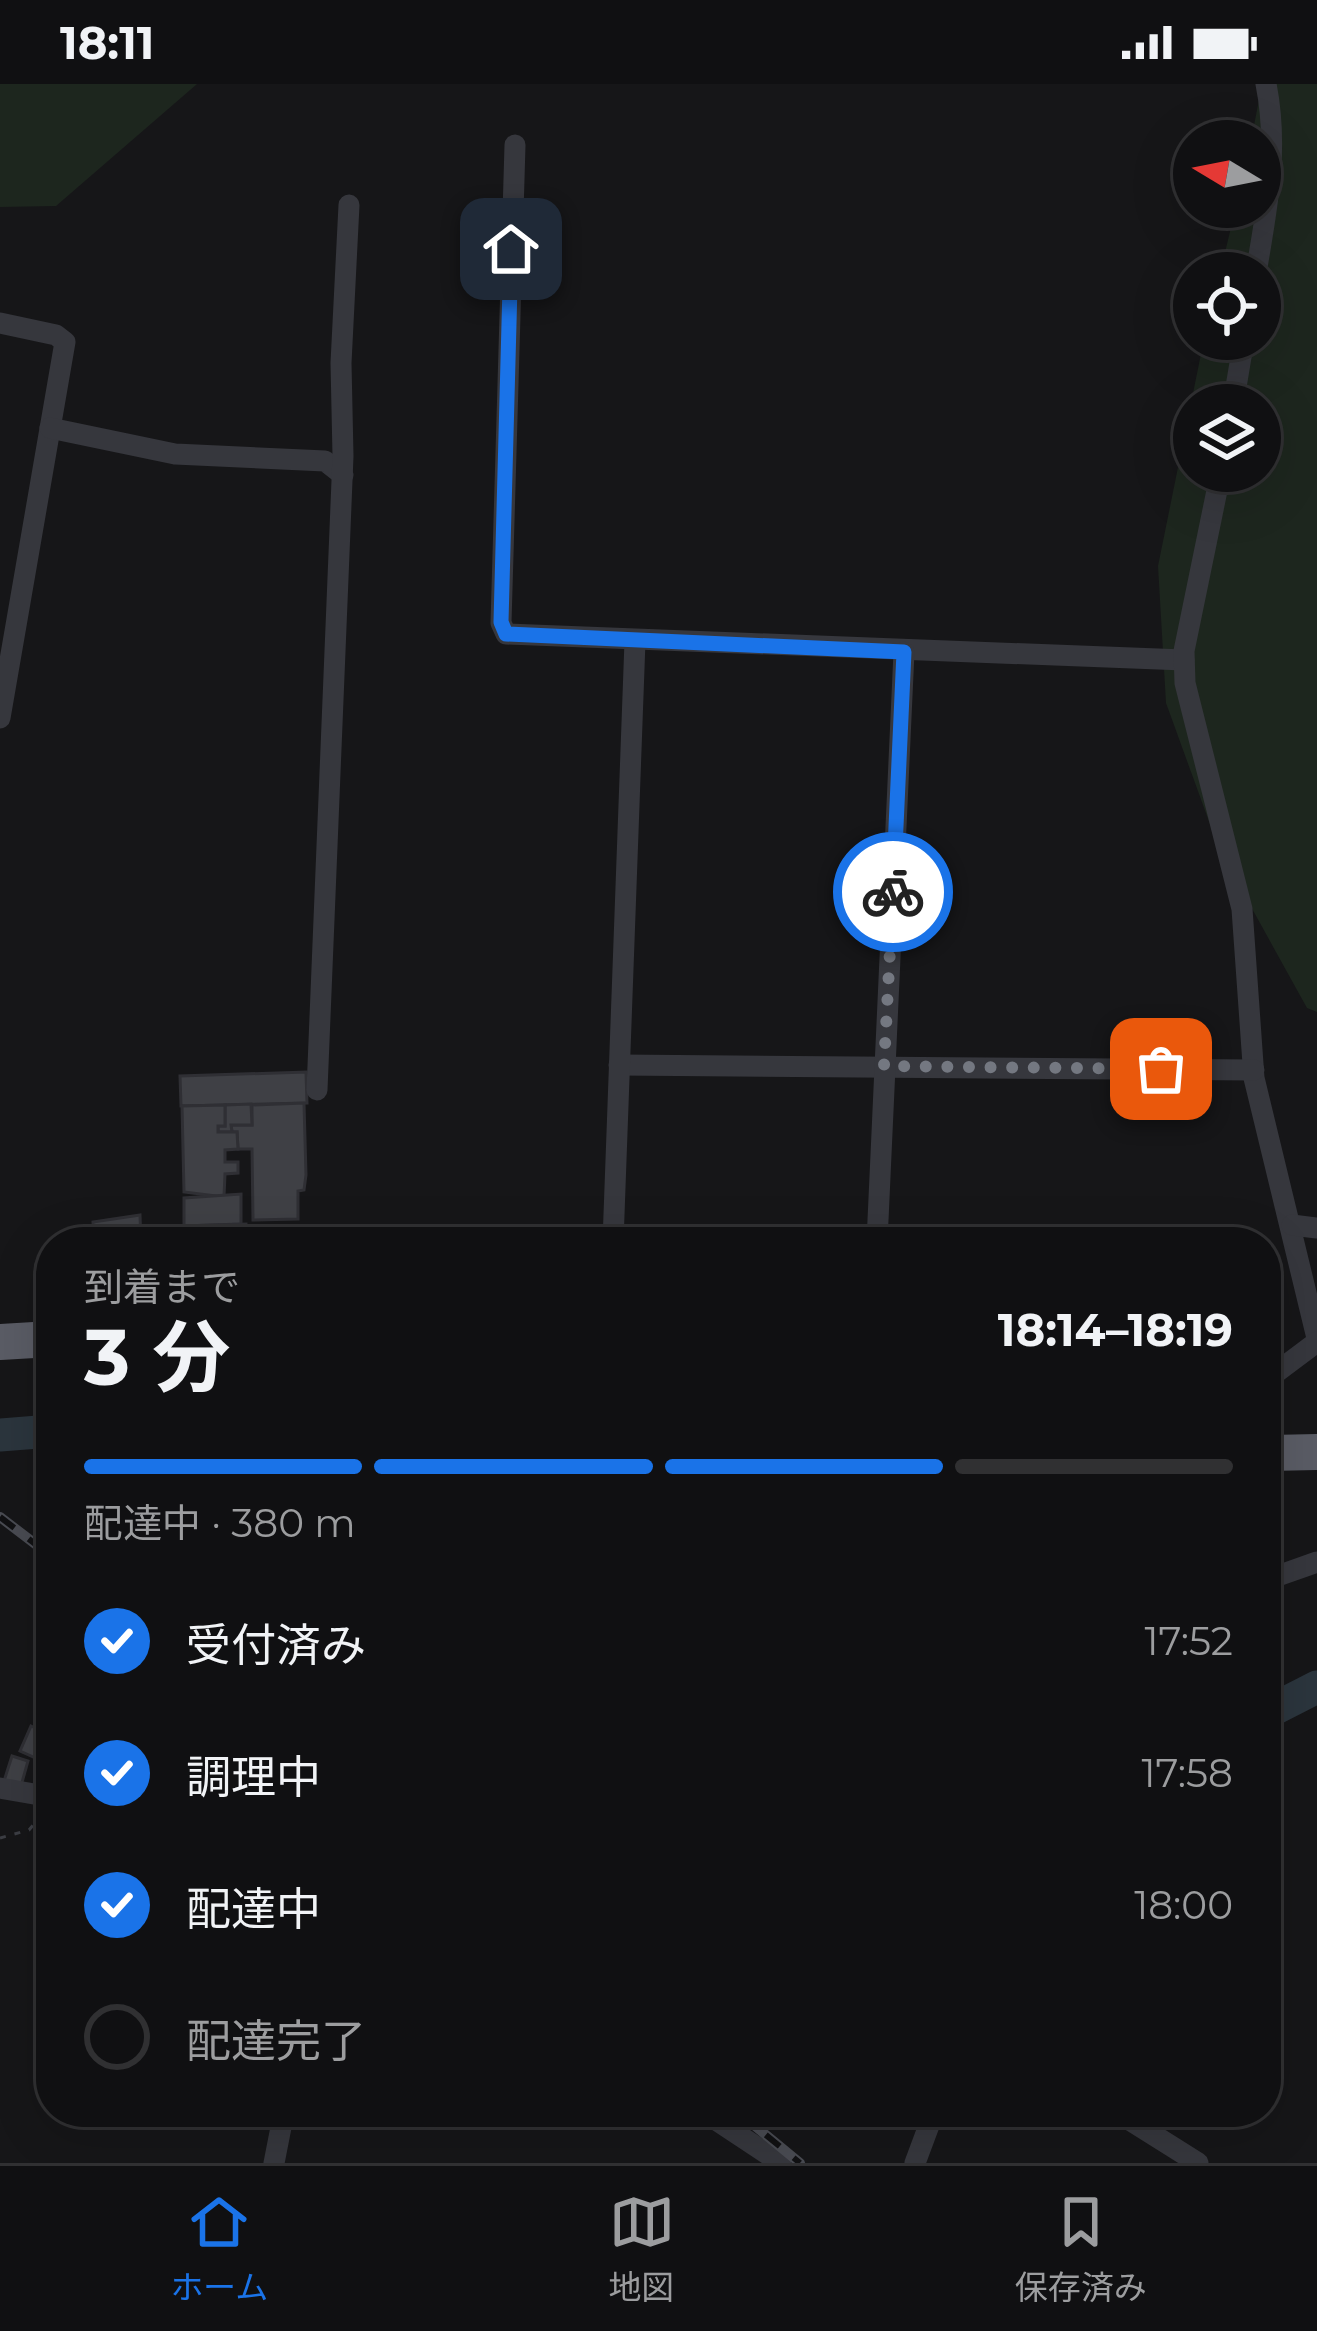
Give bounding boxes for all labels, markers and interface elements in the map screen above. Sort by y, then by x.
text: 18:11 [60,15,154,70]
north arrow [1173,120,1281,228]
map controls [1173,120,1281,492]
pin [460,198,562,300]
icon: home [478,216,544,282]
button: locate [1173,252,1281,360]
button: layers [1173,384,1281,492]
courier [833,832,953,952]
icon: bike [860,859,926,925]
pin [1110,1018,1212,1120]
icon: bag [1128,1036,1194,1102]
text: 到着まで [84,1263,240,1311]
text: 18:14–18:19 [998,1302,1233,1357]
text: 3 分 [84,1309,230,1405]
text: 配達中 · 380 m [84,1499,356,1547]
icon: check [84,1608,150,1674]
text: 受付済み [186,1617,366,1672]
text: 17:52 [1144,1617,1233,1665]
icon: check [84,1740,150,1806]
text: 調理中 [186,1749,321,1804]
text: 17:58 [1142,1749,1233,1797]
icon: check [84,1872,150,1938]
text: 配達中 [186,1881,321,1936]
text: 18:00 [1134,1881,1233,1929]
text: 配達完了 [186,2013,366,2068]
tab: ホーム [170,2189,268,2309]
tab: 地図 [609,2189,675,2309]
tab: 保存済み [1015,2189,1147,2309]

